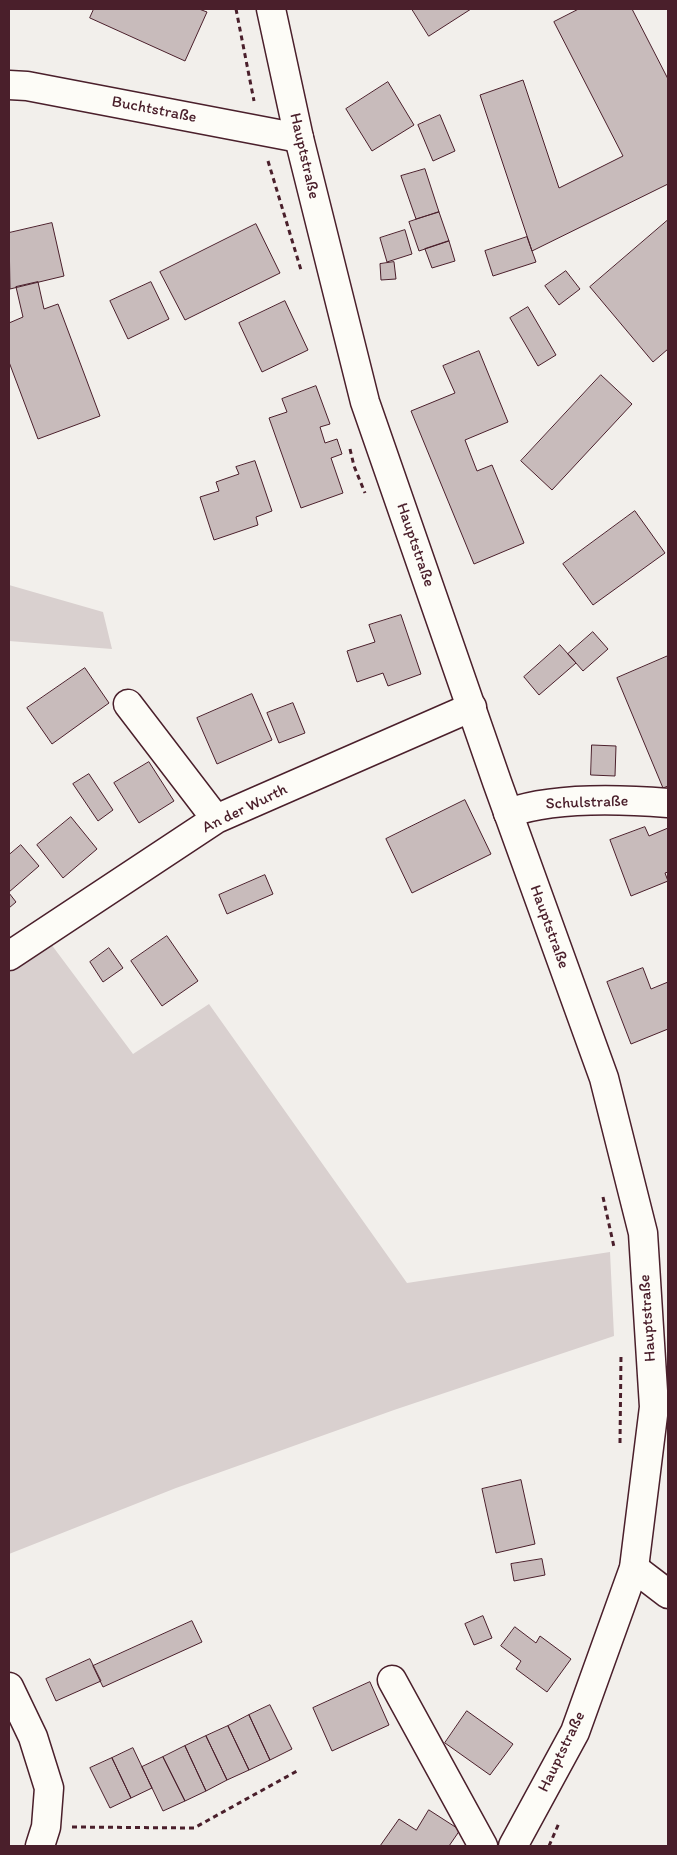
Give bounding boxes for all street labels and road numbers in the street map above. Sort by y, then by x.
street label: Buchtstraße [110,92,198,128]
street label: Hauptstraße [285,111,323,201]
street label: Hauptstraße [392,500,438,590]
street label: An der Wurth [199,780,291,838]
street label: Schulstraße [545,792,629,814]
street label: Hauptstraße [525,883,573,971]
street label: Hauptstraße [635,1274,661,1362]
street label: Hauptstraße [534,1708,590,1796]

